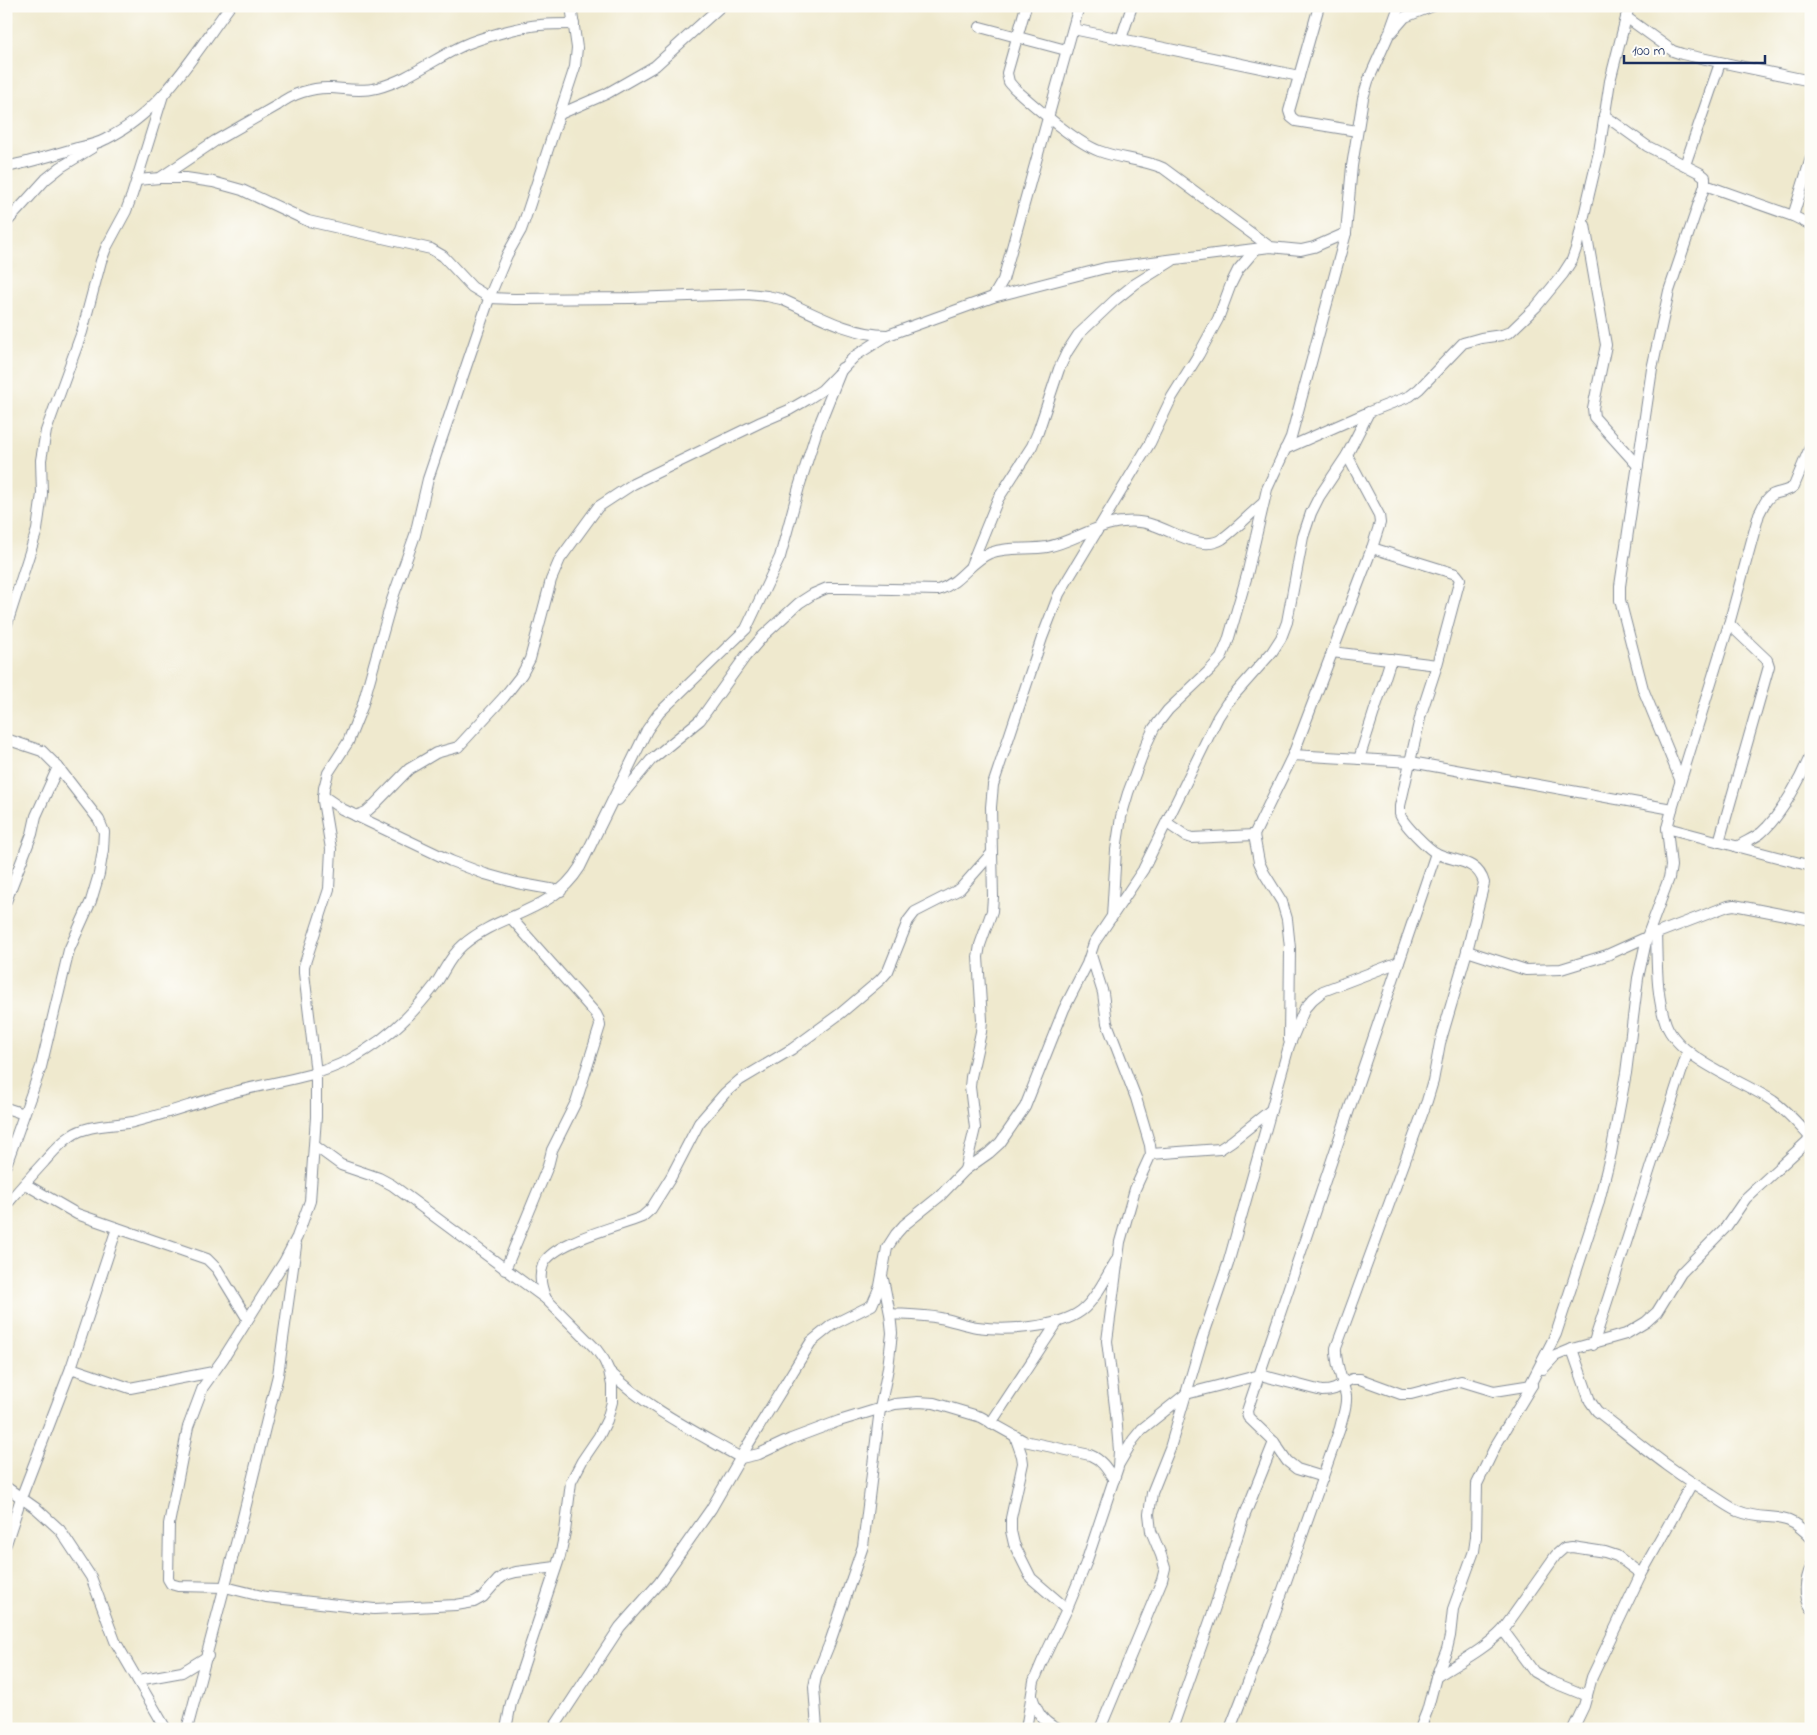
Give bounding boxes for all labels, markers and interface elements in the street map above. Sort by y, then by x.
scale bar [1624,32,1766,64]
text: 100 m [1632,40,1665,62]

